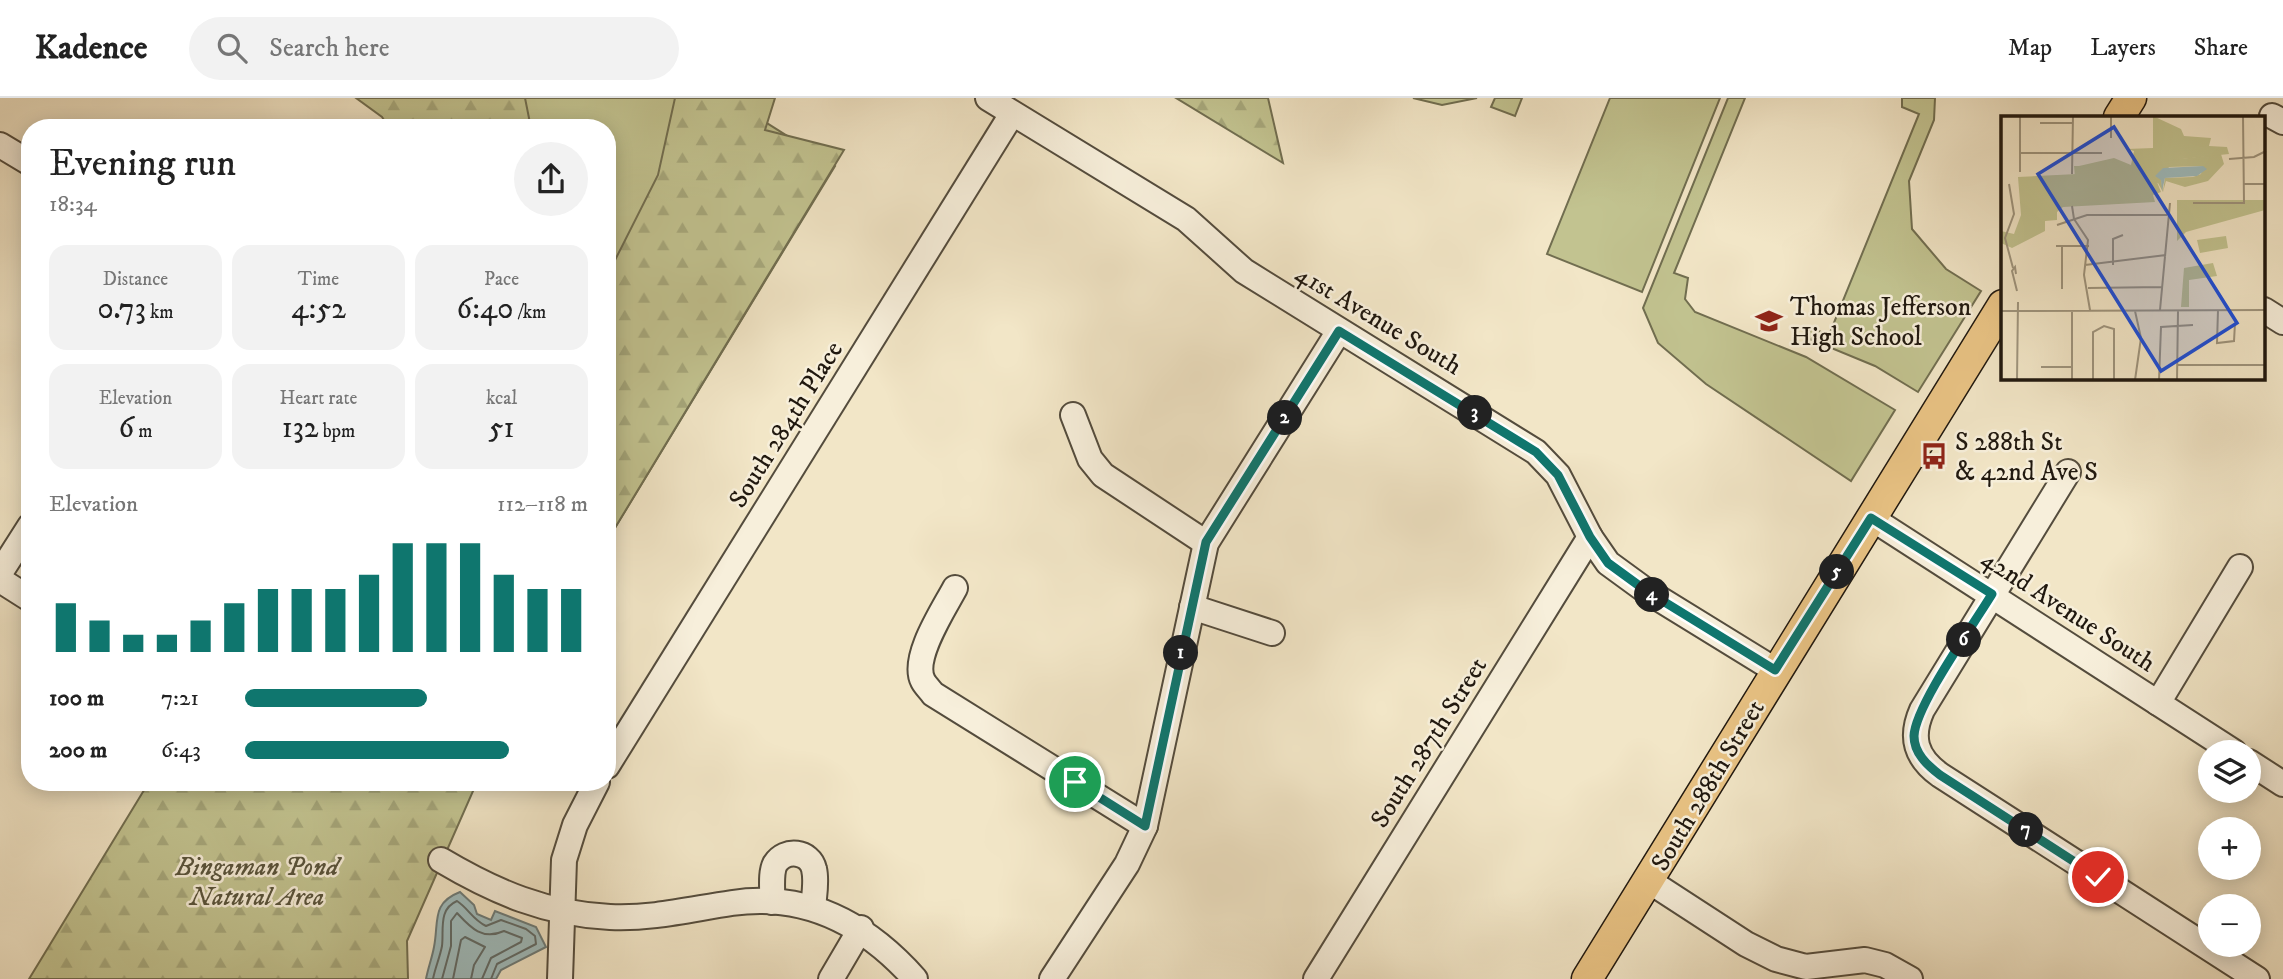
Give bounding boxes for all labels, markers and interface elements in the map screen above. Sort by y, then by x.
search box [189,17,679,80]
text: Kadence [35,28,147,69]
icon: search [213,29,251,67]
text: Search here [269,32,390,65]
text: Map [2008,33,2052,63]
text: Layers [2090,33,2156,63]
text: Share [2194,33,2248,63]
inset map [2001,116,2266,380]
text: Evening run [49,140,236,188]
button: share [514,142,588,216]
text: 18:34 [49,190,97,219]
street label: 41st Avenue South [1289,258,1468,383]
text: Distance [103,268,168,291]
text: Time [298,268,339,291]
text: Pace [484,268,519,291]
text: 0.73 [97,291,146,328]
text: 4:52 [291,291,346,328]
text: 6:40 [457,291,513,328]
place label: Thomas Jefferson High School [1790,291,1972,354]
text: km [146,301,174,324]
text: /km [513,301,546,324]
school or university icon: Thomas Jefferson High School [1754,306,1784,336]
street label: South 284th Place [722,335,851,514]
text: Elevation [99,387,172,410]
text: Heart rate [280,387,357,410]
text: kcal [486,387,517,410]
pin: 3 [1458,396,1492,430]
pin: 2 [1268,400,1302,436]
text: 3 [1471,401,1478,424]
text: 2 [1280,406,1289,429]
text: 6 [119,410,134,447]
text: 132 [282,410,319,447]
text: 51 [489,410,514,447]
text: m [134,420,152,443]
text: bpm [319,420,355,443]
place label: S 288th St & 42nd Ave S [1955,426,2098,489]
bus stop icon: S 288th St & 42nd Ave S [1919,441,1949,471]
text: Elevation [49,490,138,519]
text: 112–118 m [497,490,588,519]
street label: 42nd Avenue South [1975,543,2162,680]
pin: 5 [1820,554,1854,589]
text: 5 [1832,560,1841,583]
pin: 4 [1634,578,1670,612]
text: 4 [1646,583,1657,606]
pin: 6 [1946,622,1982,658]
text: 6 [1959,628,1968,651]
pin: 1 [1164,636,1198,670]
text: 1 [1177,641,1184,664]
street label: South 287th Street [1364,651,1495,834]
text: 100 m [49,684,104,713]
text: 7:21 [161,684,199,713]
street label: South 288th Street [1644,694,1772,878]
text: 200 m [49,736,107,765]
text: 6:43 [161,736,201,765]
map controls [2198,740,2261,957]
button: layers [2198,740,2261,803]
pin [1045,752,1105,812]
icon: arrive [1056,763,1094,801]
pin: 7 [2008,812,2044,848]
button: + [2198,817,2261,880]
text: 7 [2020,818,2031,841]
pin [2068,847,2128,907]
park label: Bingaman Pond Natural Area [175,851,342,914]
icon: check [2079,858,2117,896]
button: − [2198,894,2261,957]

